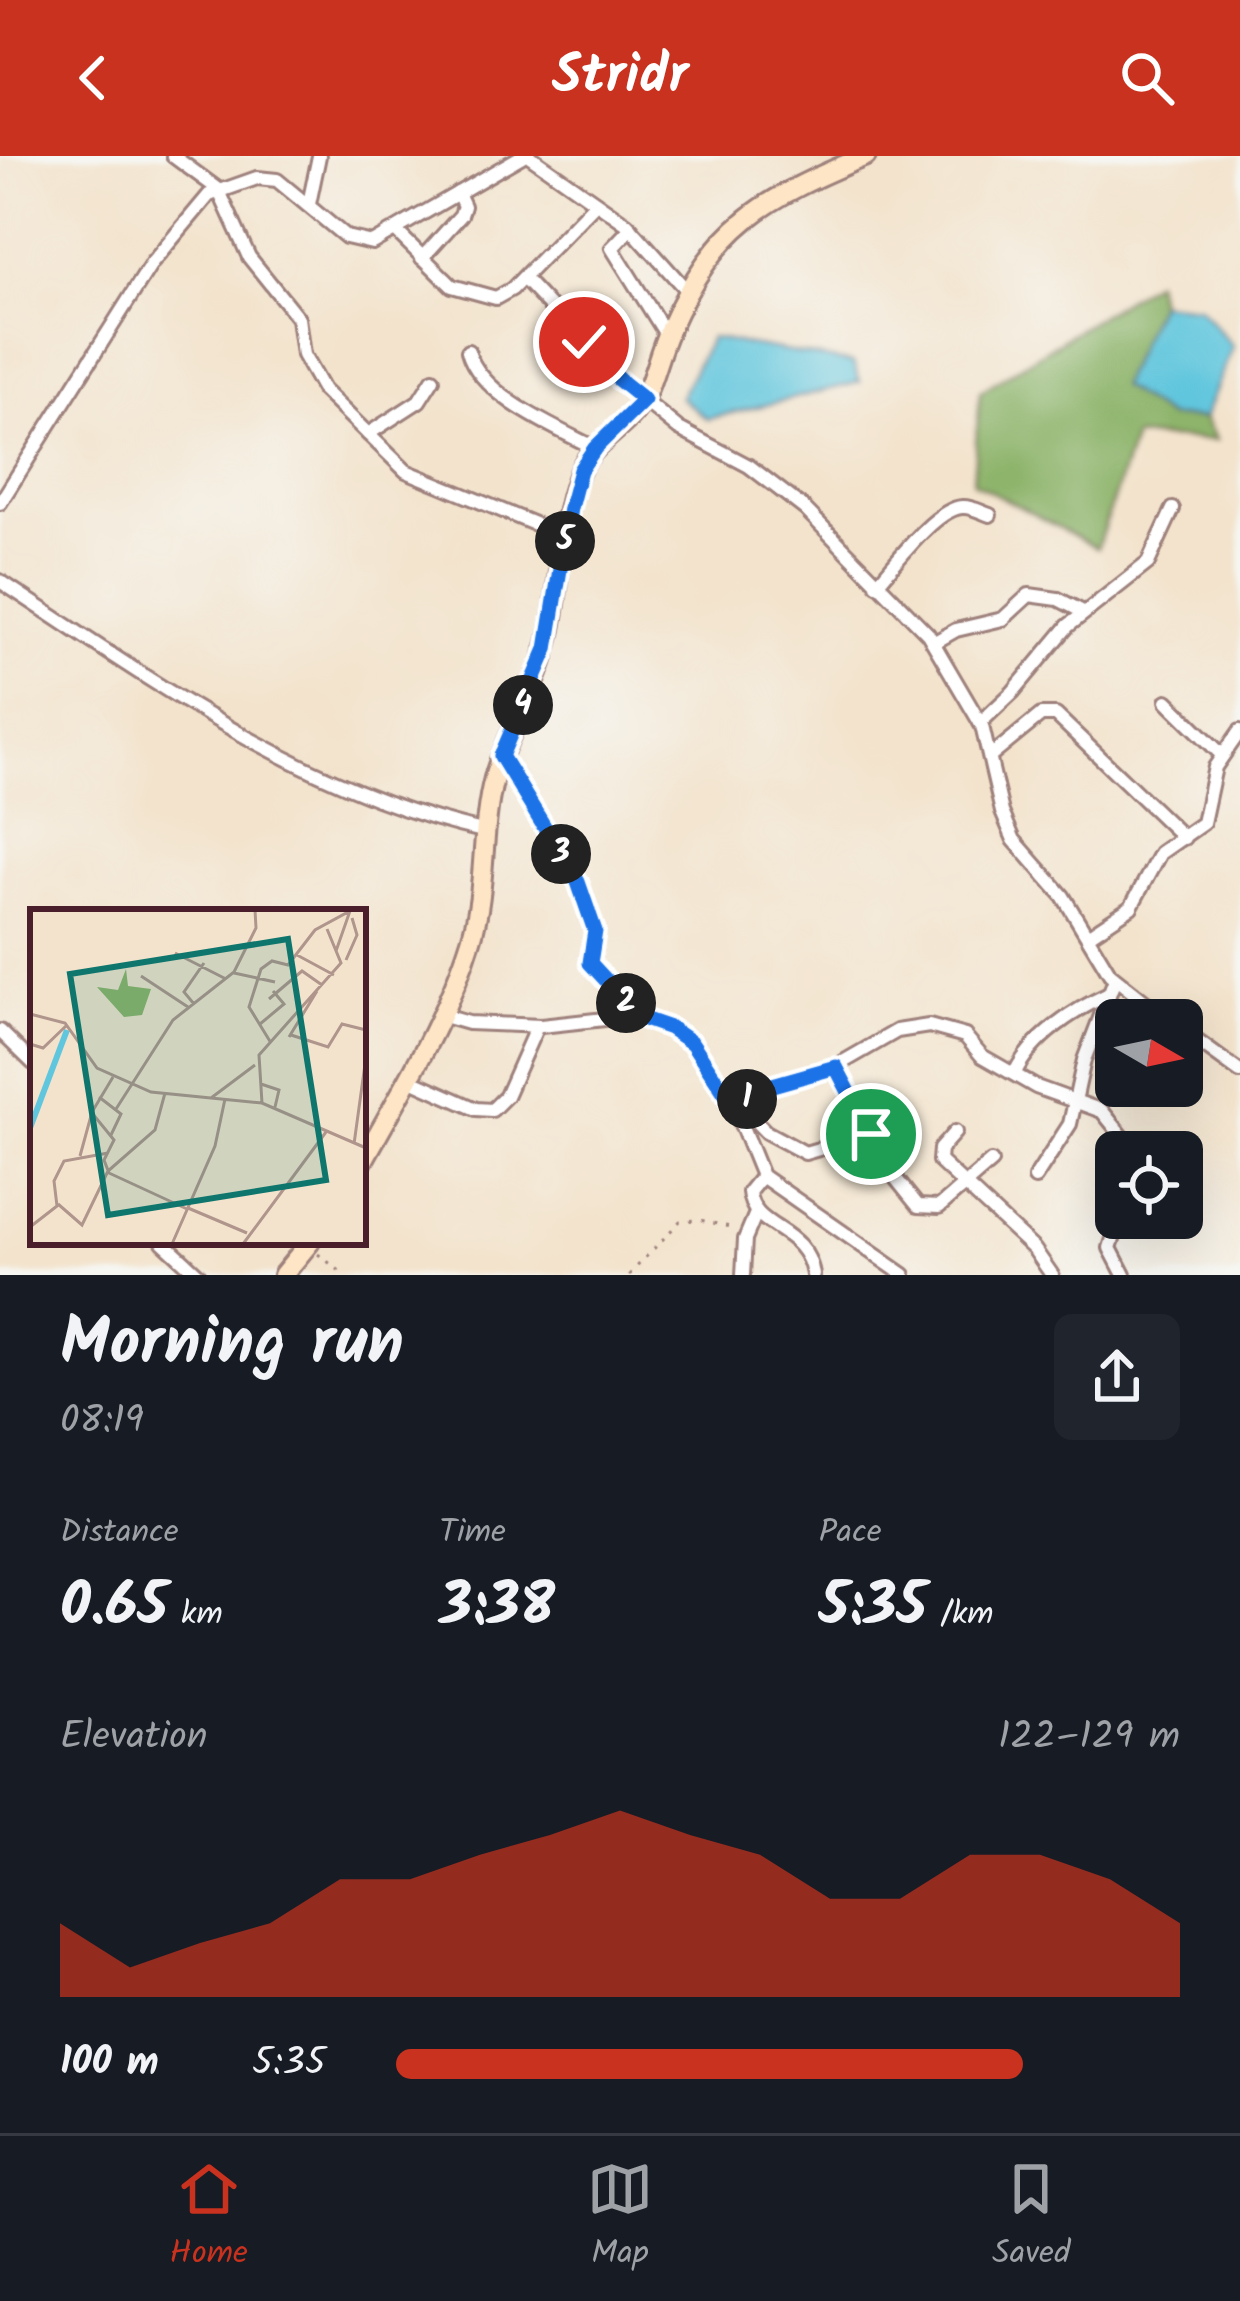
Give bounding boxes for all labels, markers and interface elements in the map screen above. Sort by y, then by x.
text: Stridr [552,35,688,121]
icon: back [60,45,126,111]
icon: search [1114,45,1180,111]
pin [533,291,635,393]
icon: check [551,309,617,375]
pin: 5 [535,511,595,571]
text: 5 [557,514,573,567]
pin: 4 [493,675,553,735]
text: 4 [514,678,532,731]
pin: 3 [531,824,591,884]
text: 3 [552,827,570,880]
inset map [30,909,366,1245]
pin: 2 [596,973,656,1033]
text: 2 [616,976,636,1029]
north arrow [1095,999,1203,1107]
map controls [1095,999,1203,1239]
pin: 1 [717,1069,777,1129]
text: 1 [742,1072,752,1125]
pin [820,1083,922,1185]
icon: arrive [838,1101,904,1167]
button: locate [1095,1131,1203,1239]
text: Morning run [60,1293,404,1398]
button: share [1054,1314,1180,1440]
text: 08:19 [60,1391,144,1453]
text: Distance [60,1507,179,1560]
text: Time [439,1507,506,1560]
text: Pace [819,1507,882,1560]
text: 0.65 [60,1560,168,1656]
text: 3:38 [439,1560,555,1656]
text: 5:35 [819,1560,927,1656]
text: km [168,1589,223,1642]
text: /km [927,1589,994,1642]
text: Elevation [60,1707,208,1769]
text: 122–129 m [998,1707,1180,1769]
text: 100 m [60,2033,159,2095]
text: 5:35 [252,2033,326,2095]
tab: Home [170,2156,248,2281]
tab: Map [587,2156,653,2281]
tab: Saved [992,2156,1070,2281]

